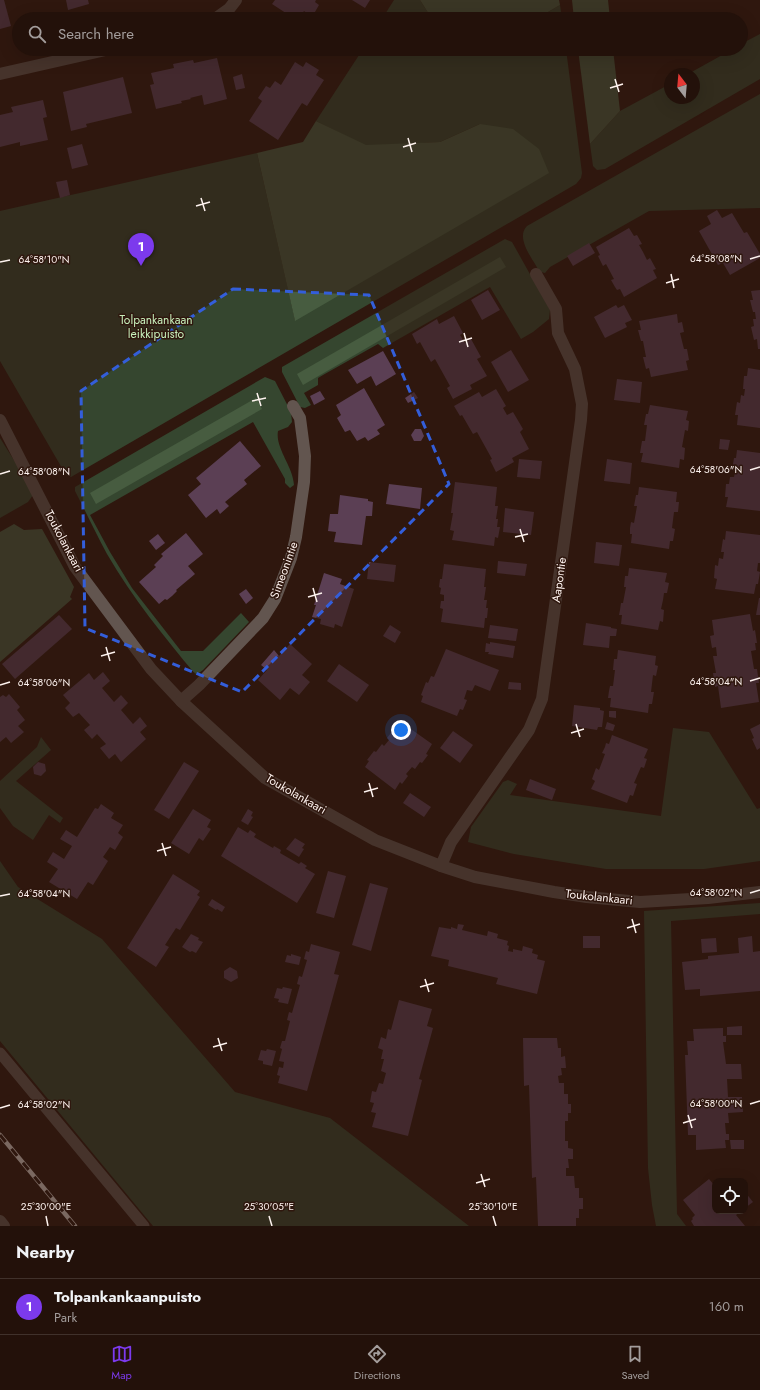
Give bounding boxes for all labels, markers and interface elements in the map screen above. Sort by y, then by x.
search box [12,12,748,56]
icon: search [26,23,48,45]
text: Search here [58,23,134,45]
north arrow [664,68,700,104]
pin: 1 [128,233,154,266]
text: 64°58'08"N [690,251,742,266]
text: 64°58'10"N [18,252,70,267]
park label: Tolpankankaan leikkipuisto [119,311,193,343]
text: 64°58'06"N [690,462,742,477]
text: 64°58'08"N [18,464,70,479]
street label: Toukolankaari [40,507,88,575]
street label: Simeonintie [265,539,303,601]
street label: Aapontie [547,556,571,604]
text: 64°58'04"N [690,674,742,689]
text: 64°58'06"N [18,675,70,690]
your location [391,720,411,740]
street label: Toukolankaari [262,769,330,819]
street label: Toukolankaari [564,885,634,909]
text: 64°58'02"N [690,885,742,900]
text: 64°58'04"N [18,886,70,901]
text: 64°58'00"N [690,1096,742,1111]
text: 64°58'02"N [18,1097,70,1112]
map controls [712,1178,748,1214]
button: locate [712,1178,748,1214]
text: 25°30'00"E [21,1199,71,1214]
text: 25°30'05"E [244,1199,294,1214]
text: 25°30'10"E [468,1199,518,1214]
text: Nearby [16,1240,74,1264]
text: Tolpankankaanpuisto [54,1286,201,1308]
text: 1 [26,1297,32,1316]
text: 160 m [709,1297,744,1316]
text: Park [54,1308,77,1327]
tab: Map [111,1343,133,1383]
tab: Directions [354,1343,400,1383]
tab: Saved [622,1343,649,1383]

